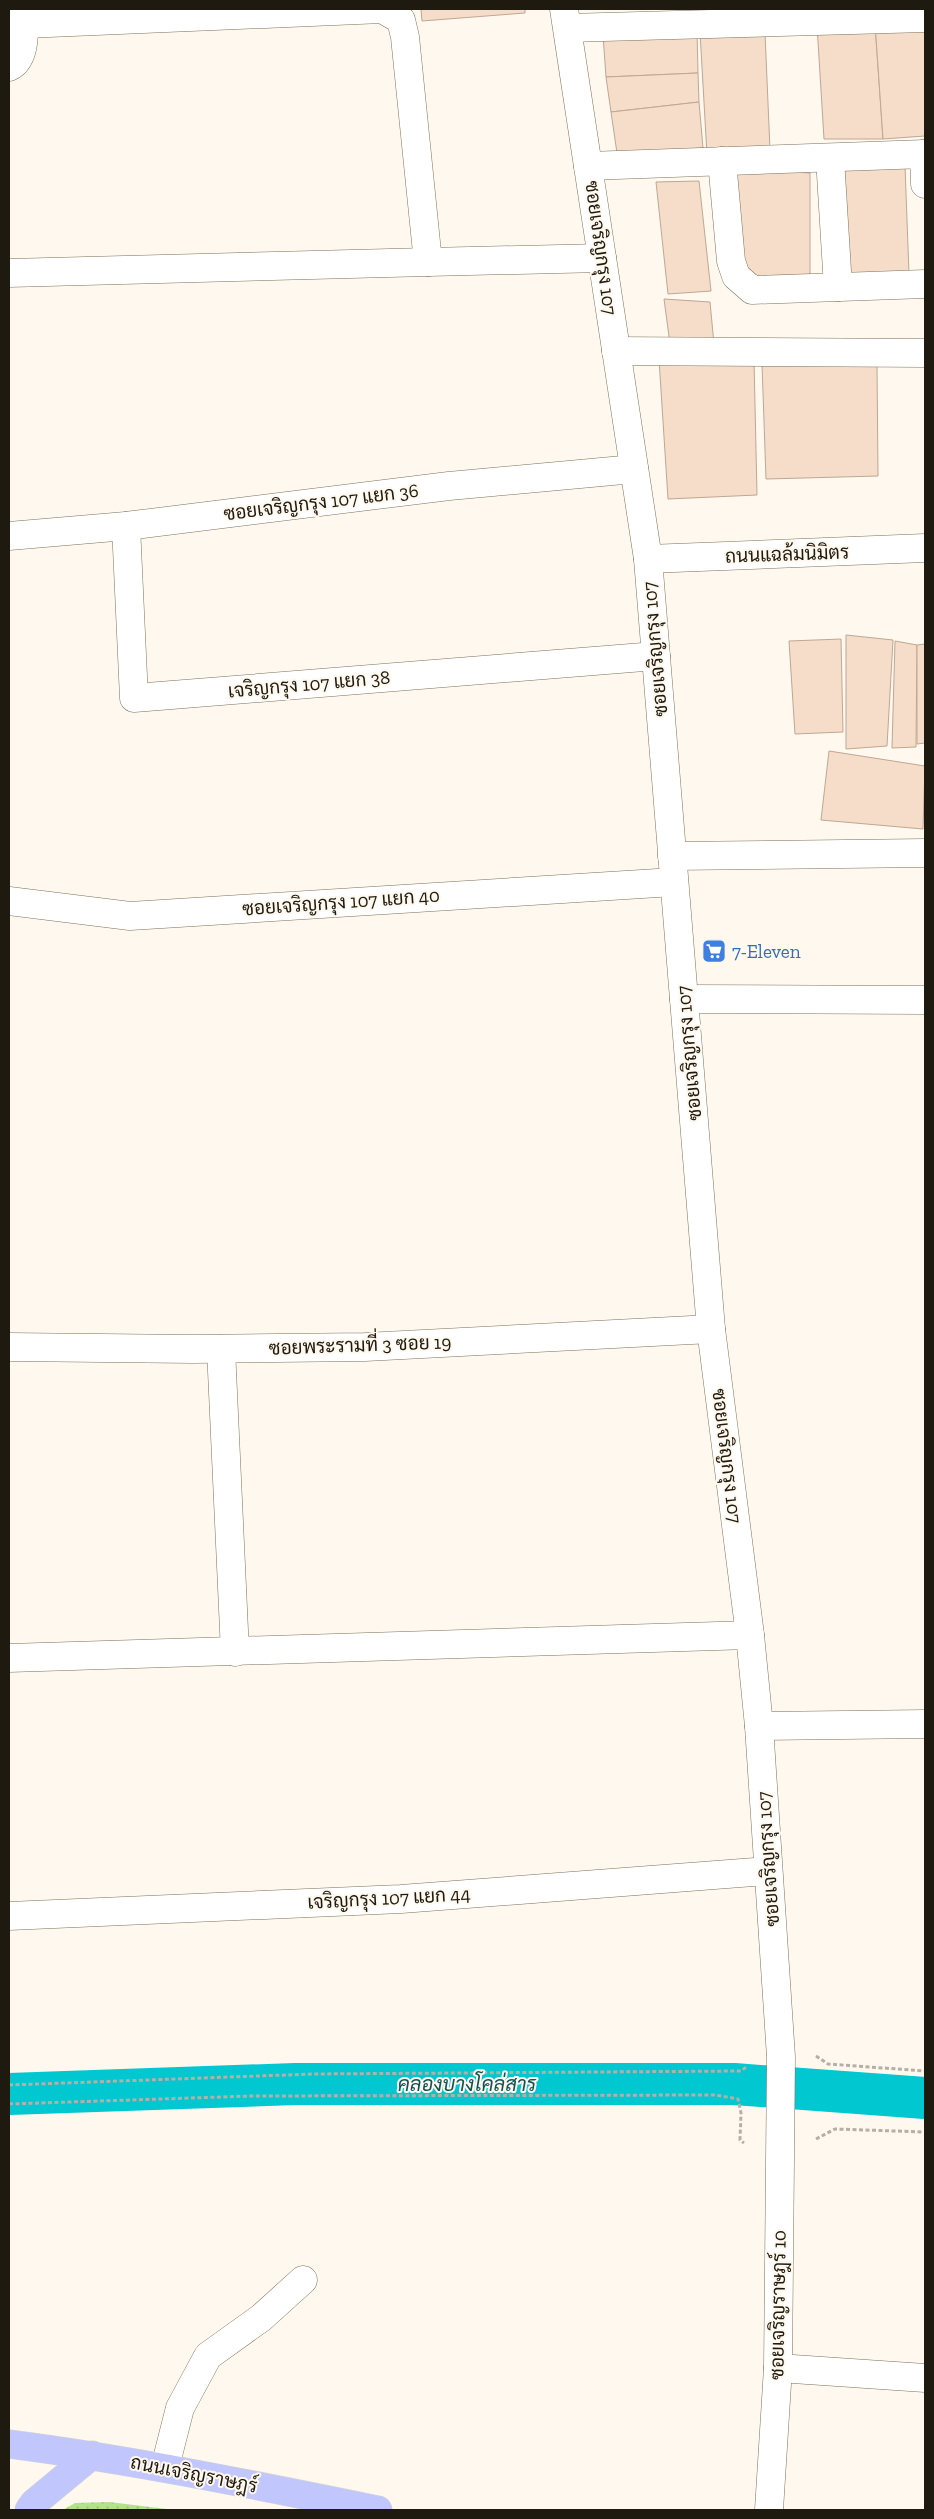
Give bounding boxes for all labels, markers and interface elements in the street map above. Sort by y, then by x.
street label: ซอยเจริญกรุง 107 [579,179,622,317]
street label: ซอยเจริญกรุง 107 แยก 36 [222,479,420,526]
street label: ถนนแฉล้มนิมิตร [725,540,849,568]
street label: ซอยเจริญกรุง 107 [638,580,673,717]
street label: เจริญกรุง 107 แยก 38 [227,665,391,704]
street label: ซอยเจริญกรุง 107 แยก 40 [241,884,441,921]
supermarket icon: 7-Eleven [701,938,727,964]
place label: 7-Eleven [732,940,801,963]
street label: ซอยเจริญกรุง 107 [672,984,707,1121]
street label: ซอยพระรามที่ 3 ซอย 19 [268,1324,452,1360]
street label: ซอยเจริญกรุง 107 [706,1387,747,1525]
street label: ซอยเจริญกรุง 107 [752,1791,785,1927]
street label: เจริญกรุง 107 แยก 44 [307,1882,471,1915]
water label: คลองบางโคล่สาร [398,2071,538,2096]
street label: ซอยเจริญราษฎร์ 10 [764,2230,792,2380]
street label: ถนนเจริญราษฎร์ [128,2449,260,2499]

